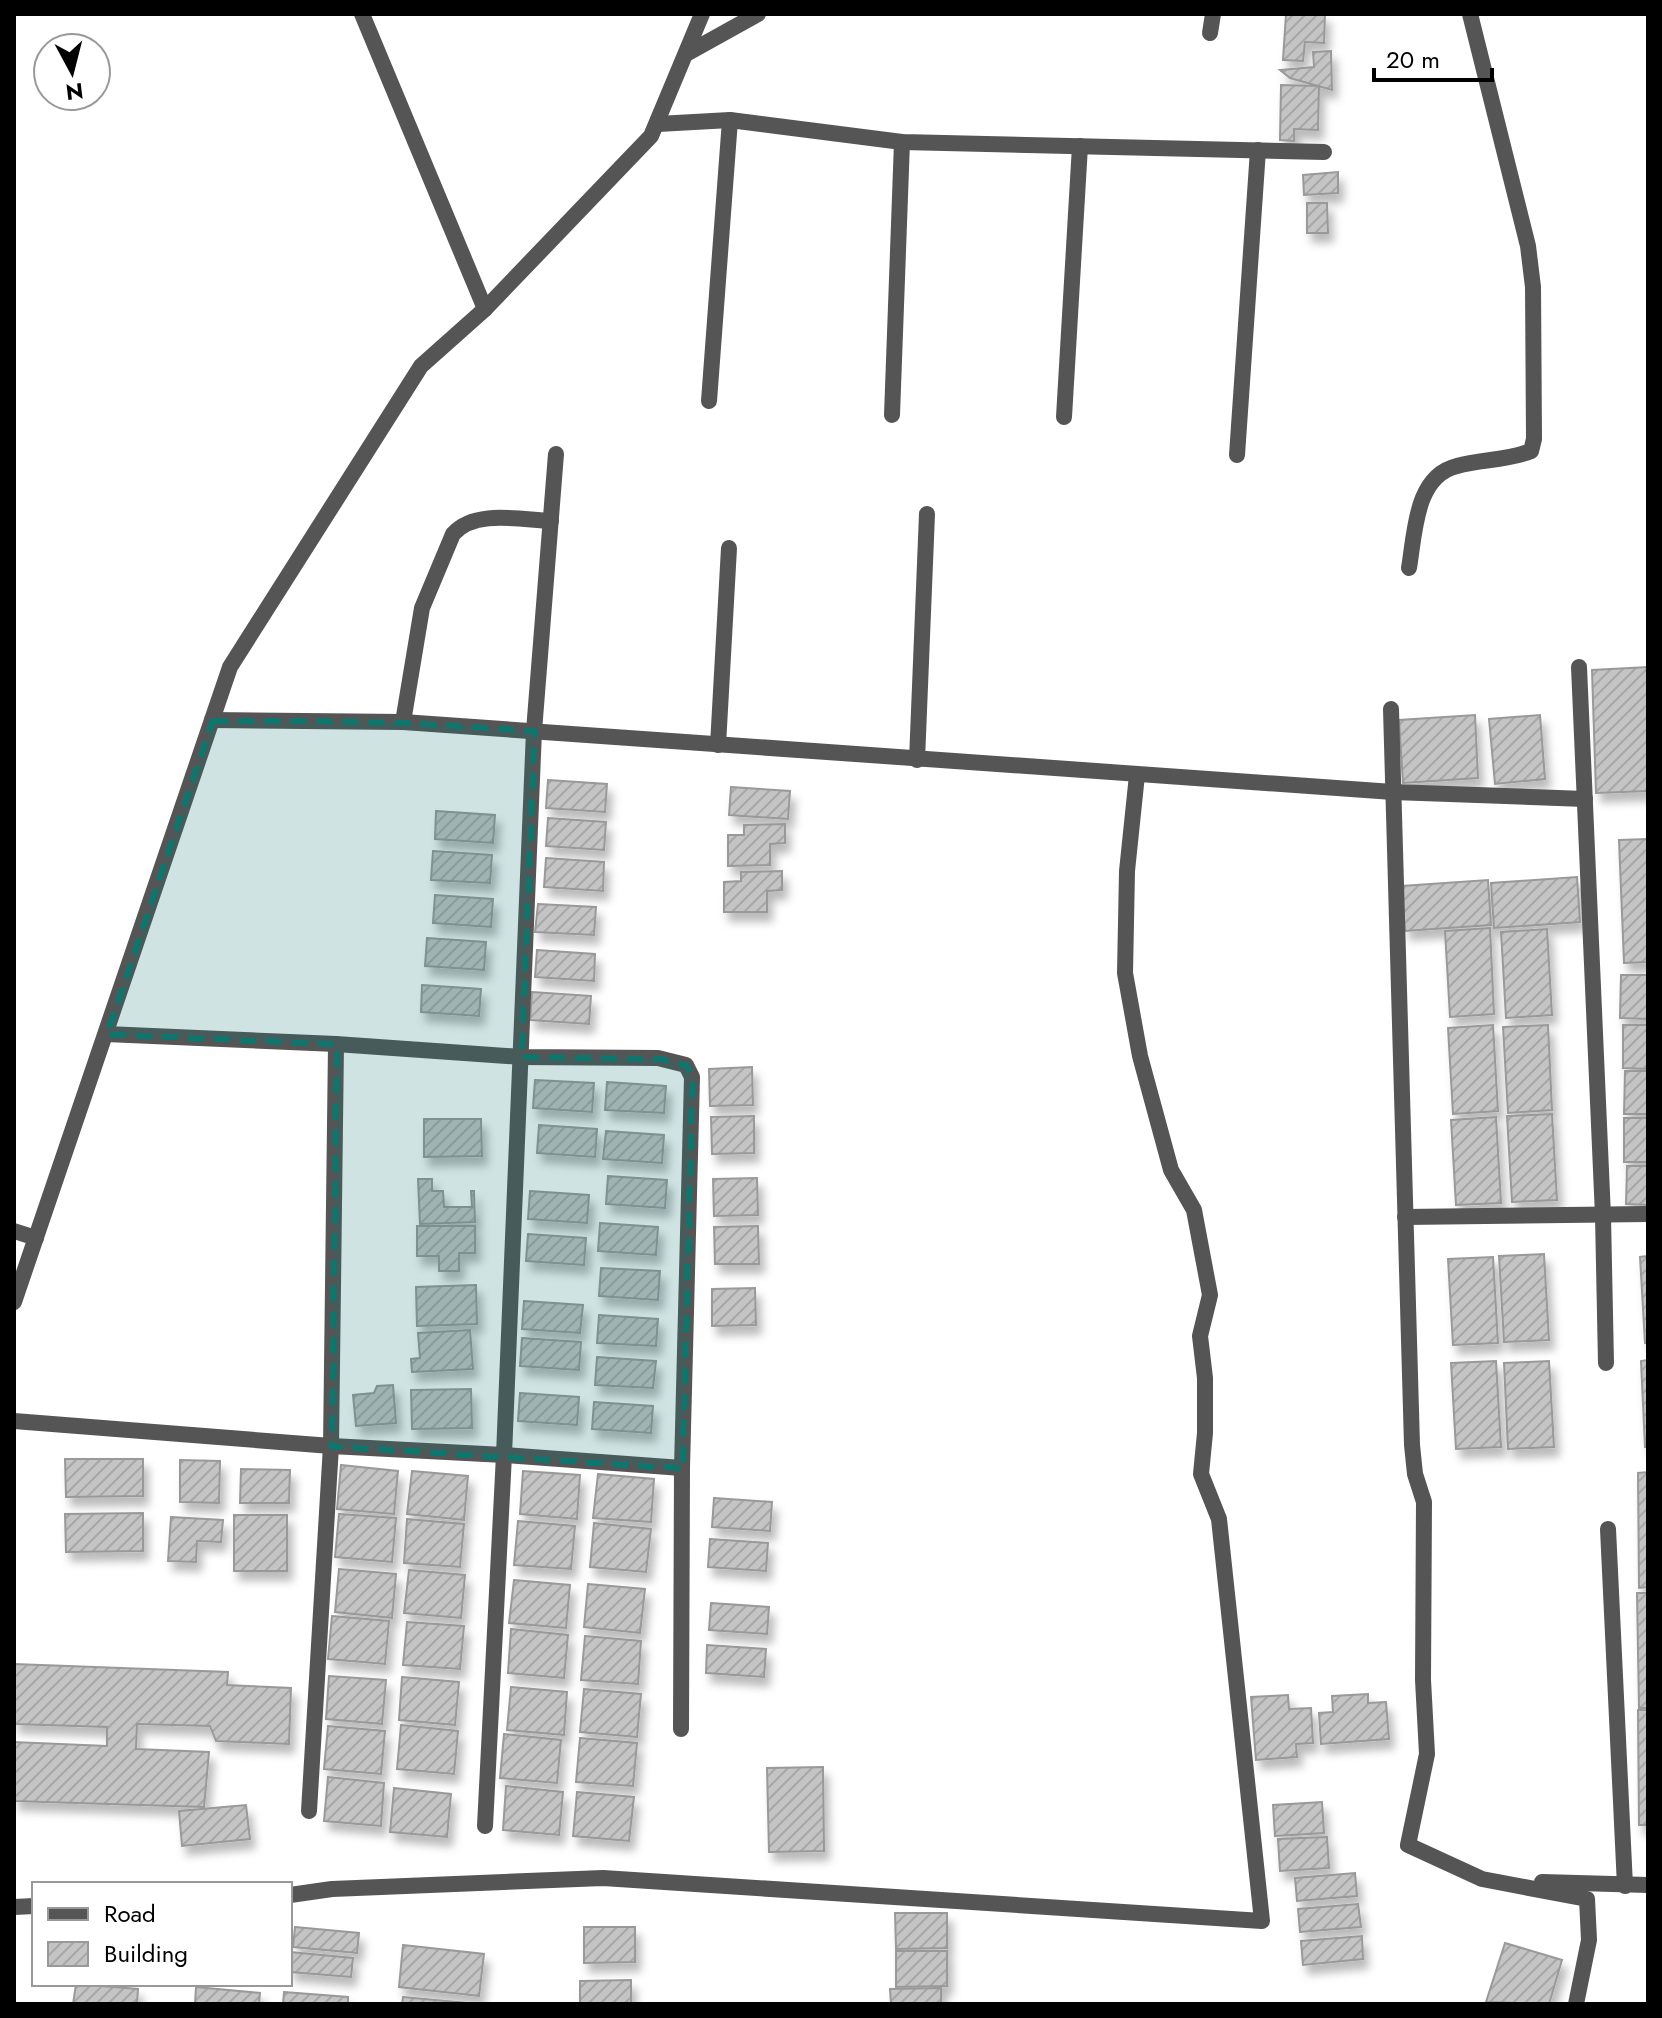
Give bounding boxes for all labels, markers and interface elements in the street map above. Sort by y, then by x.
north arrow [32,32,112,112]
scale bar [1374,32,1492,82]
text: 20 m [1386,42,1440,77]
text: N [64,75,85,109]
legend [32,1882,292,1986]
text: Road [104,1896,156,1931]
text: Building [104,1936,188,1971]

